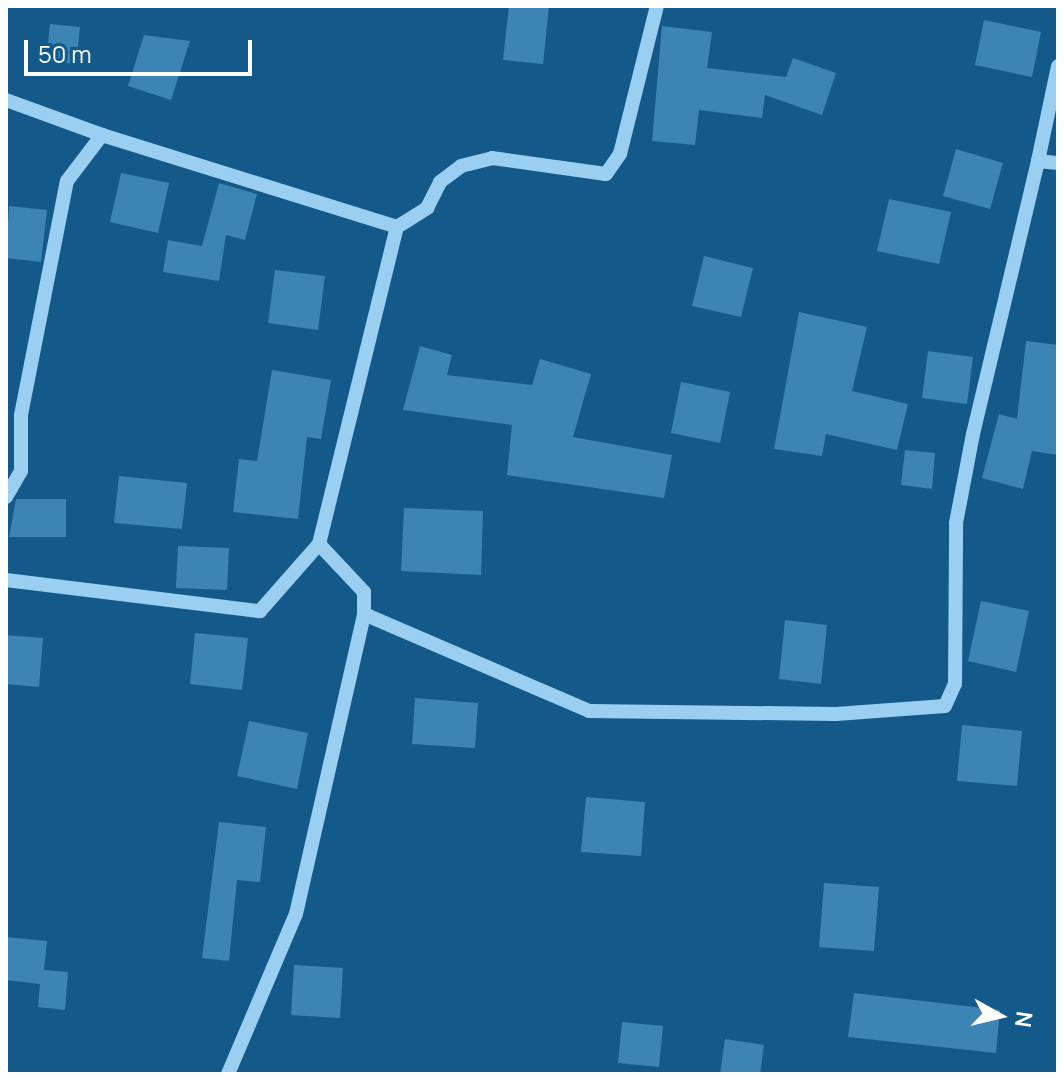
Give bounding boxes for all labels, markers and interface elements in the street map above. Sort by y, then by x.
scale bar [28,24,256,74]
text: 50 m [38,37,92,70]
north arrow [960,976,1040,1056]
text: N [1008,1009,1040,1029]

